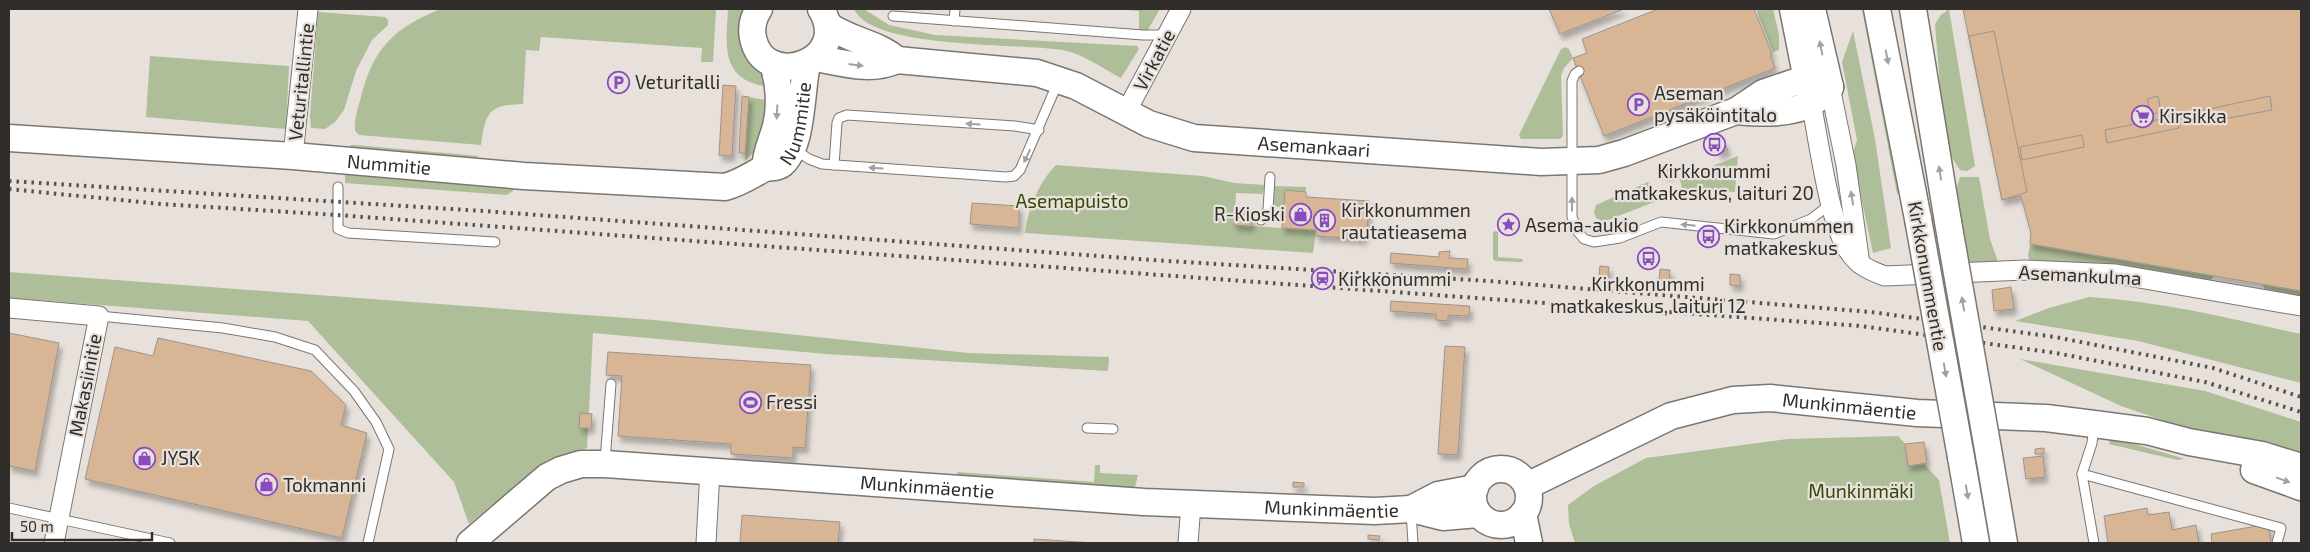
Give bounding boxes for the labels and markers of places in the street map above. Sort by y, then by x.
parking icon: Veturitalli [607,70,631,94]
place label: Veturitalli [635,70,720,93]
place label: Aseman pysäköintitalo [1654,81,1777,126]
parking icon: Aseman pysäköintitalo [1626,92,1650,116]
supermarket icon: Kirsikka [2131,104,2155,128]
place label: Kirsikka [2159,104,2227,127]
bus stop icon: Kirkkonummi matkakeskus, laituri 20 [1702,133,1726,157]
place label: Kirkkonummi matkakeskus, laituri 20 [1614,159,1814,204]
place label: Kirkkonummen rautatieasema [1341,198,1471,243]
place label: R-Kioski [1214,202,1285,225]
shop icon: R-Kioski [1289,202,1313,226]
building icon: Kirkkonummen rautatieasema [1313,209,1337,233]
place icon: Asema-aukio [1497,213,1521,237]
place label: Asema-aukio [1525,213,1639,236]
place label: Kirkkonummen matkakeskus [1724,214,1854,259]
bus stop icon: Kirkkonummen matkakeskus [1696,225,1720,249]
bus stop icon: Kirkkonummi matkakeskus, laituri 12 [1636,246,1660,270]
station icon: Kirkkonummi [1310,267,1334,291]
place label: Kirkkonummi [1338,267,1451,290]
place label: Kirkkonummi matkakeskus, laituri 12 [1550,272,1746,317]
sports icon: Fressi [738,390,762,414]
place label: Fressi [766,390,818,413]
shop icon: JYSK [133,446,157,470]
place label: JYSK [161,446,200,469]
shop icon: Tokmanni [255,473,279,497]
place label: Tokmanni [283,473,366,496]

